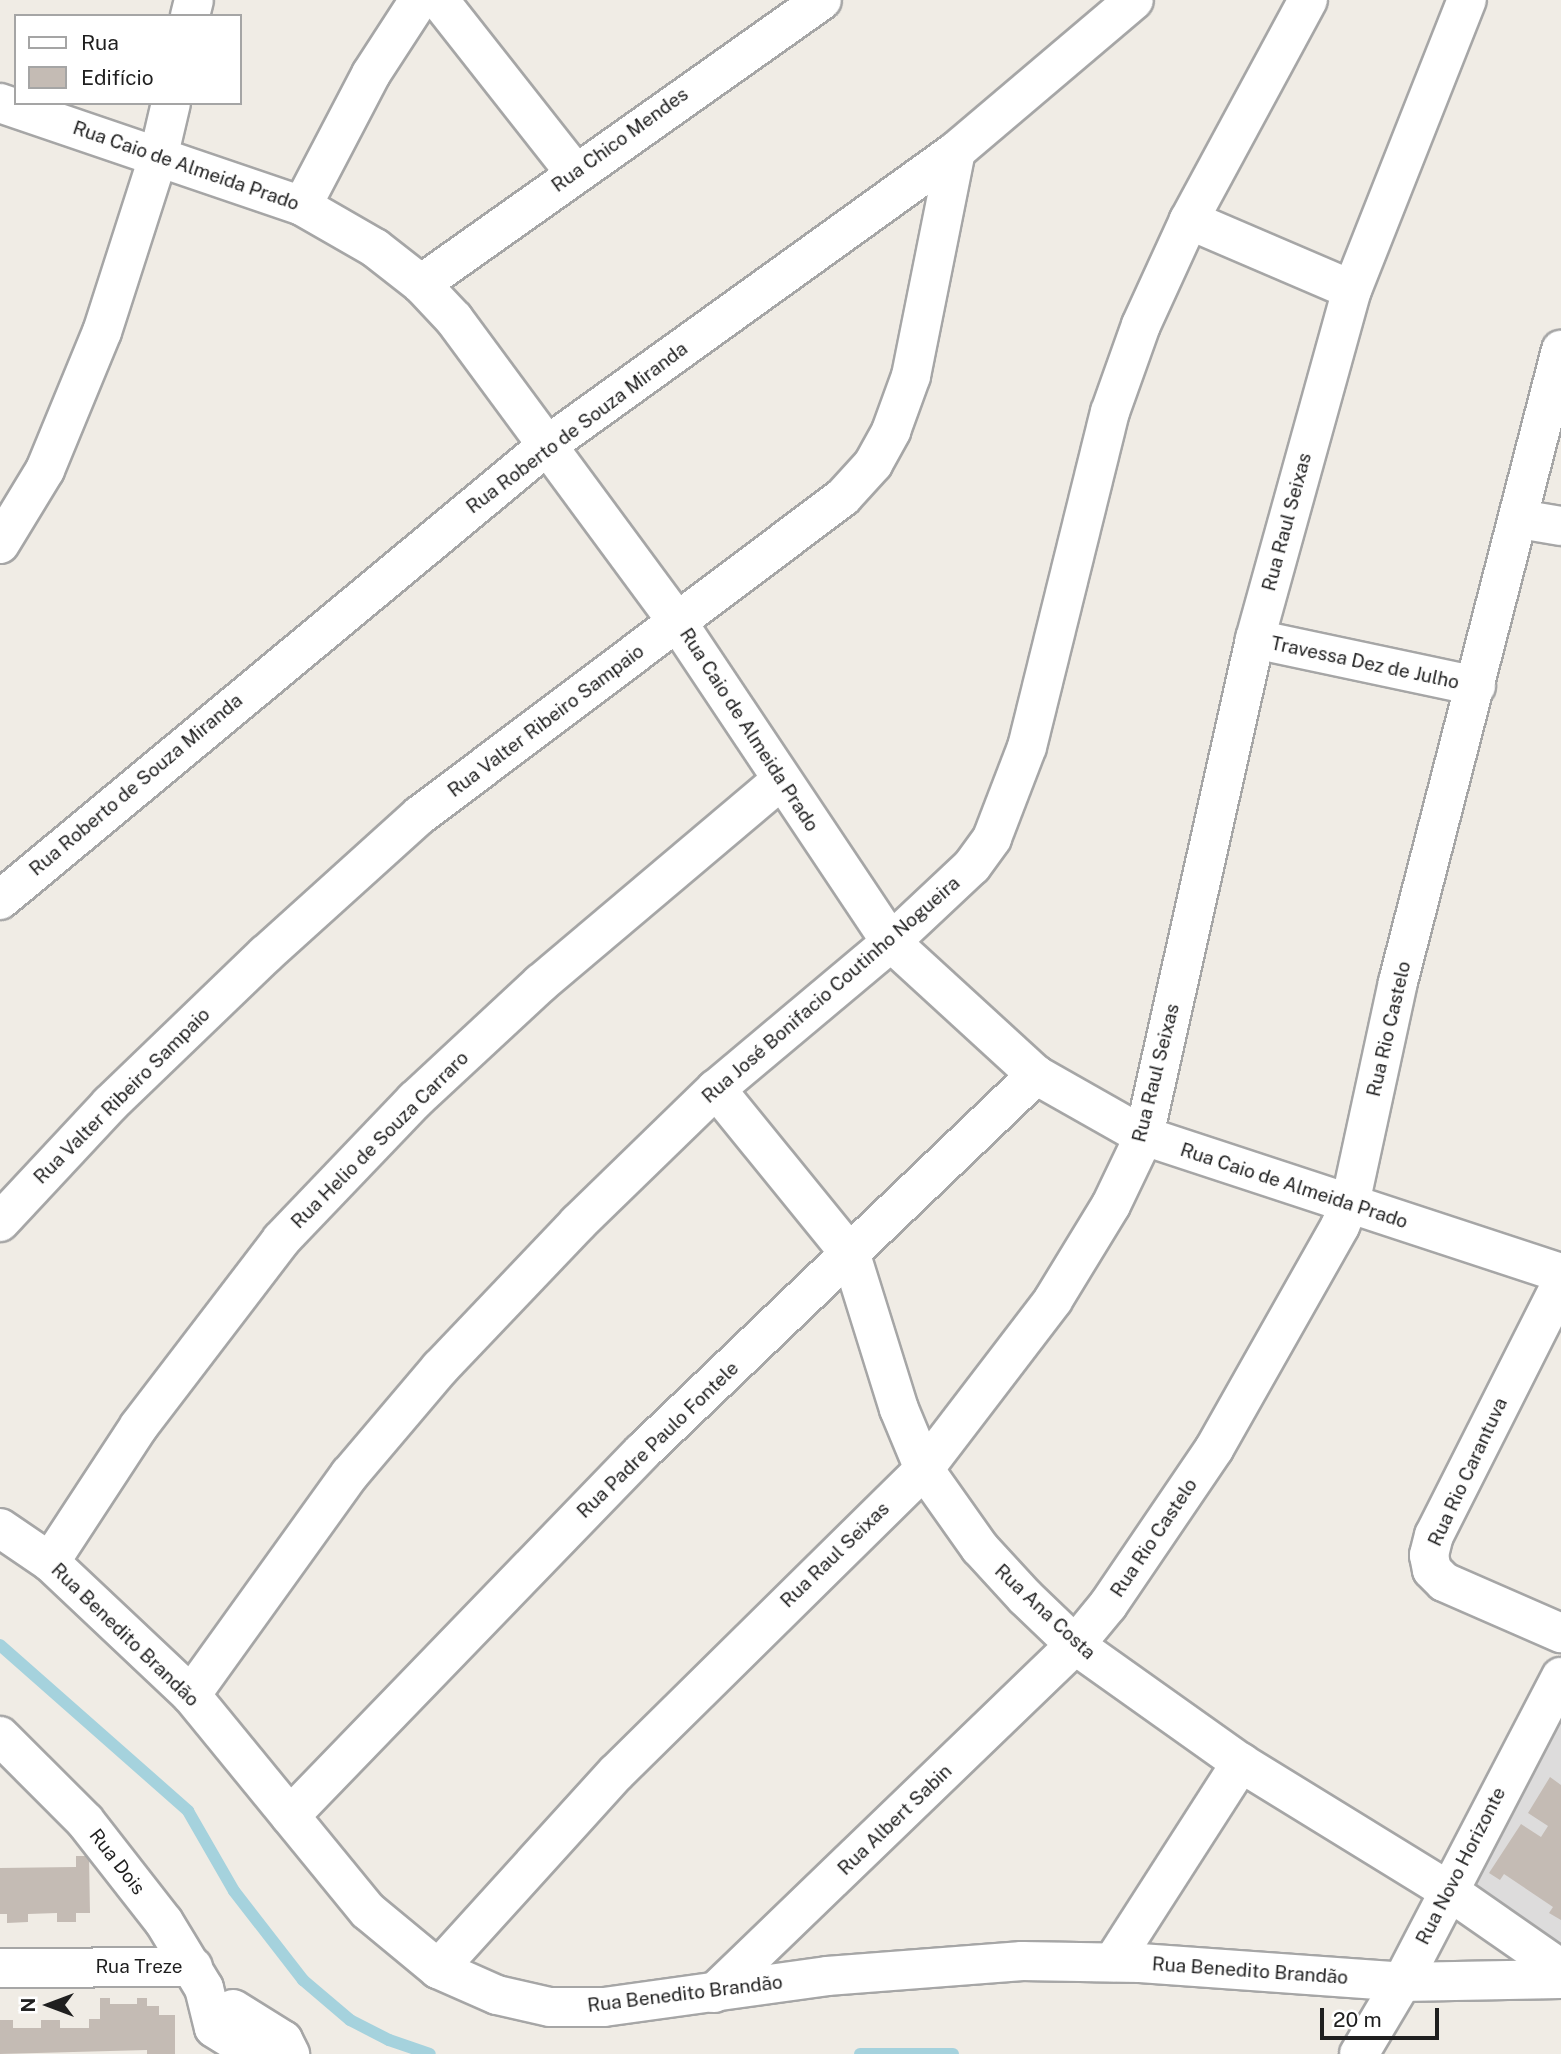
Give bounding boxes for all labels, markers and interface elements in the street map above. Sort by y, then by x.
legend [14,14,242,105]
text: Rua [81,30,119,55]
text: Edifício [81,65,154,90]
street label: Rua Chico Mendes [547,83,693,197]
street label: Rua Caio de Almeida Prado [70,116,302,216]
street label: Rua Roberto de Souza Miranda [462,337,692,519]
street label: Rua Raul Seixas [1258,450,1316,594]
street label: Rua Caio de Almeida Prado [675,624,823,836]
street label: Travessa Dez de Julho [1269,632,1461,694]
street label: Rua Valter Ribeiro Sampaio [443,640,649,802]
street label: Rua Roberto de Souza Miranda [25,689,247,881]
street label: Rua José Bonifacio Coutinho Nogueira [697,872,965,1108]
street label: Rua Rio Castelo [1362,959,1416,1099]
street label: Rua Raul Seixas [1128,1001,1184,1145]
street label: Rua Valter Ribeiro Sampaio [29,1003,215,1189]
street label: Rua Helio de Souza Carraro [286,1046,474,1234]
street label: Rua Caio de Almeida Prado [1177,1138,1411,1234]
street label: Rua Padre Paulo Fontele [572,1357,744,1523]
street label: Rua Rio Carantuva [1424,1394,1512,1550]
street label: Rua Rio Castelo [1106,1474,1202,1602]
street label: Rua Raul Seixas [776,1497,894,1613]
street label: Rua Benedito Brandão [46,1558,204,1712]
street label: Rua Ana Costa [990,1560,1100,1664]
street label: Rua Albert Sabin [833,1760,957,1880]
street label: Rua Novo Horizonte [1411,1783,1511,1949]
street label: Rua Dois [84,1825,150,1899]
street label: Rua Benedito Brandão [1151,1953,1349,1989]
street label: Rua Treze [95,1956,183,1978]
north arrow [14,1970,84,2040]
street label: Rua Benedito Brandão [586,1971,784,2017]
scale bar [1323,1994,1442,2038]
text: N [17,1998,39,2012]
text: 20 m [1333,2007,1382,2032]

